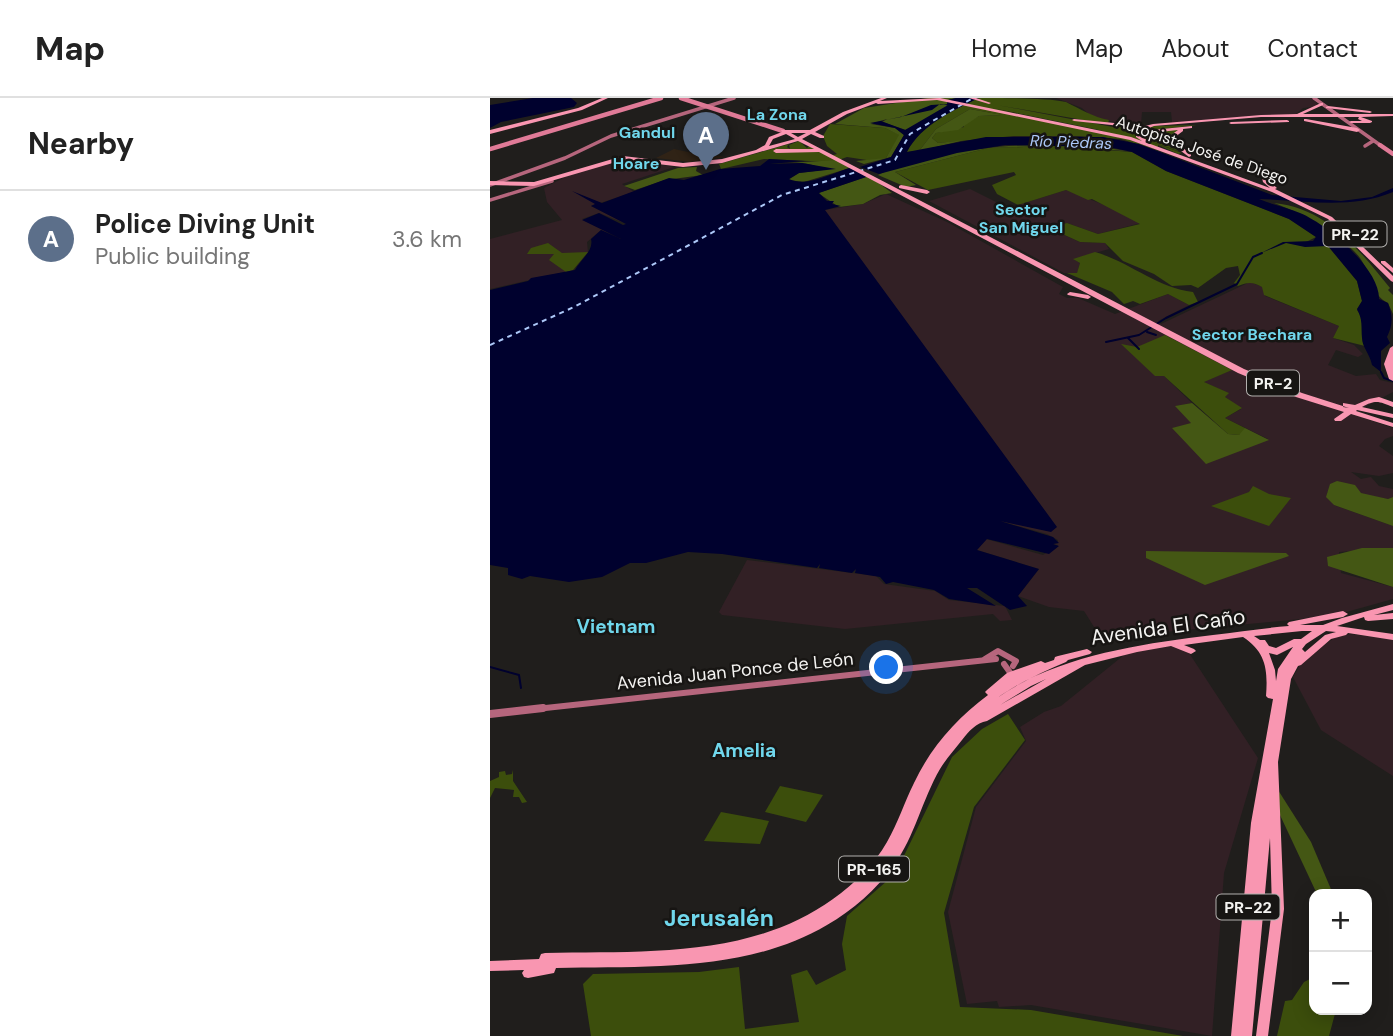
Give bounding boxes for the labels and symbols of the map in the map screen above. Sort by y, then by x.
district label: La Zona [747,104,807,125]
street label: Autopista José de Diego [1113,111,1291,189]
pin: A [683,112,729,170]
district label: Gandul [619,122,675,143]
water label: Río Piedras [1030,130,1112,154]
district label: Hoare [613,153,659,174]
district label: Sector San Miguel [979,199,1063,238]
road number: PR-22 [1324,222,1386,246]
district label: Sector Bechara [1192,324,1312,345]
road number: PR-2 [1247,370,1299,396]
street label: Avenida El Caño [1089,602,1247,652]
district label: Vietnam [577,614,655,639]
street label: Avenida Juan Ponce de León [615,647,855,695]
your location [869,650,903,684]
district label: Amelia [712,738,776,763]
road number: PR-165 [839,856,909,882]
road number: PR-22 [1216,894,1280,920]
district label: Jerusalén [664,903,774,933]

